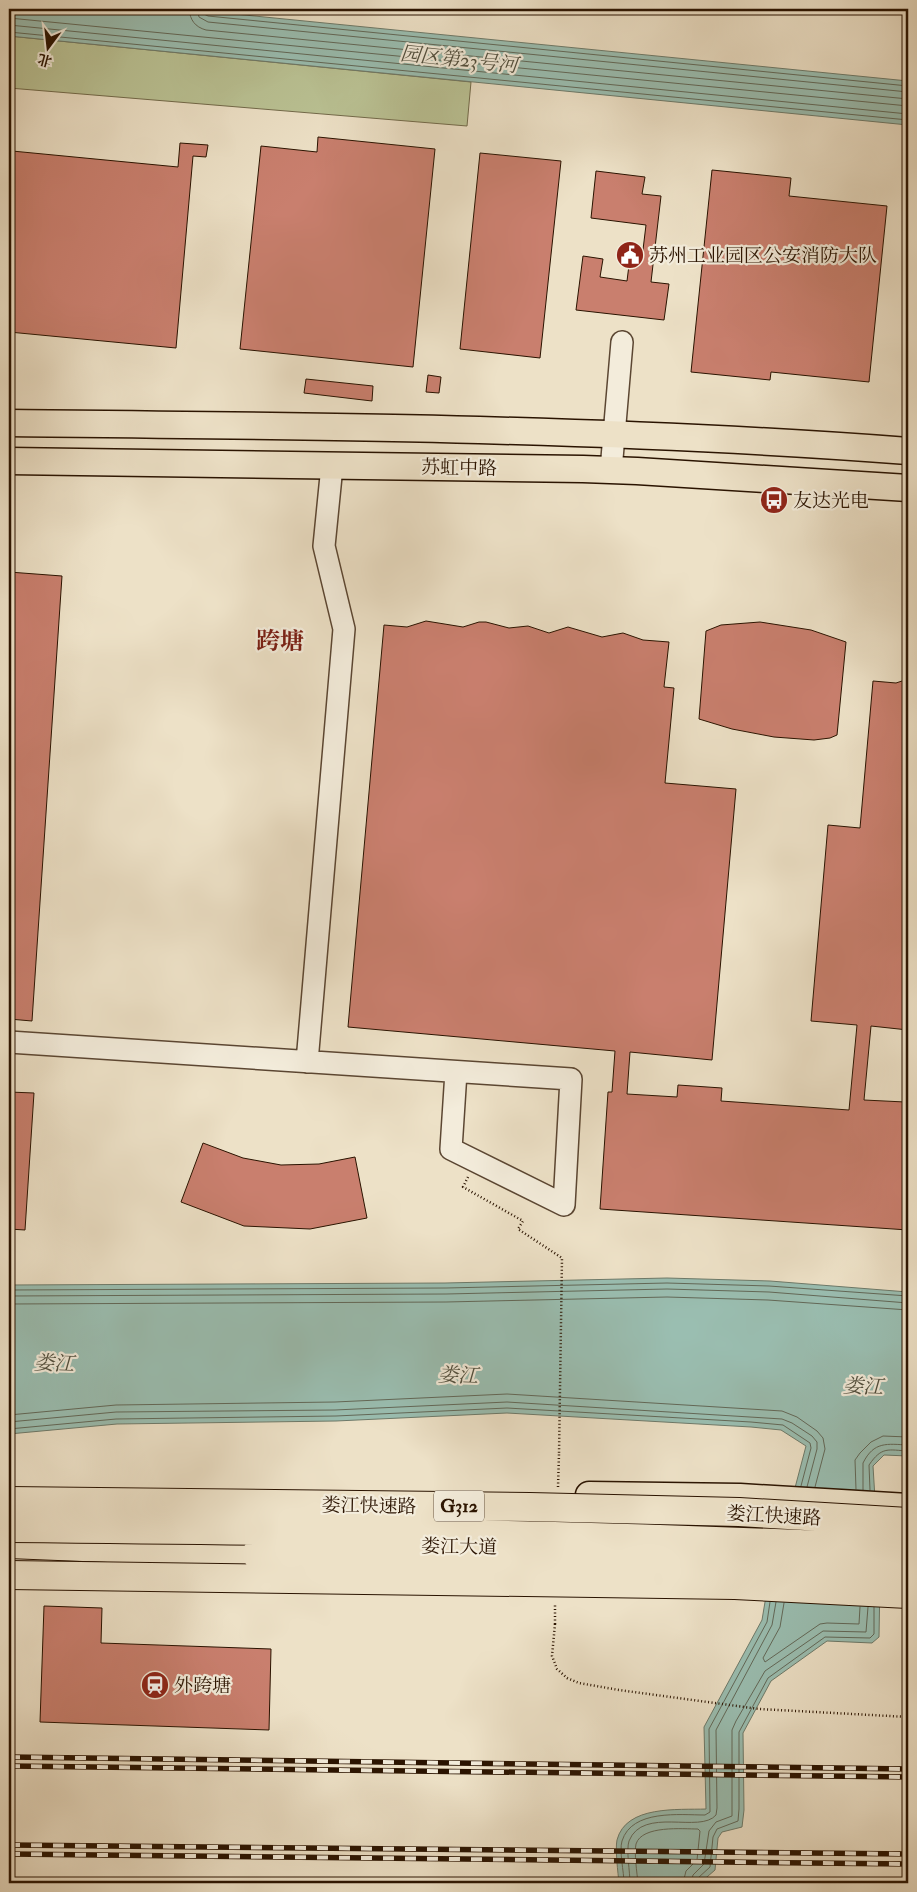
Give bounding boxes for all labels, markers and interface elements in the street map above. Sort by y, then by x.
north arrow [22,22,72,72]
water label: 园区第23号河 [399,41,522,78]
text: 北 [36,50,54,70]
public building icon: 苏州工业园区公安消防大队 [615,240,645,270]
place label: 苏州工业园区公安消防大队 [649,244,877,268]
street label: 苏虹中路 [421,455,497,481]
bus stop icon: 友达光电 [759,485,789,515]
place label: 友达光电 [793,489,869,513]
district label: 跨塘 [256,626,304,657]
water label: 娄江 [34,1350,77,1377]
water label: 娄江 [438,1362,481,1389]
water label: 娄江 [843,1373,886,1400]
road number: G312 [434,1490,484,1522]
street label: 娄江快速路 [321,1493,417,1519]
street label: 娄江快速路 [726,1502,822,1530]
street label: 娄江大道 [421,1534,497,1560]
station icon: 外跨塘 [140,1670,170,1700]
place label: 外跨塘 [174,1674,231,1698]

